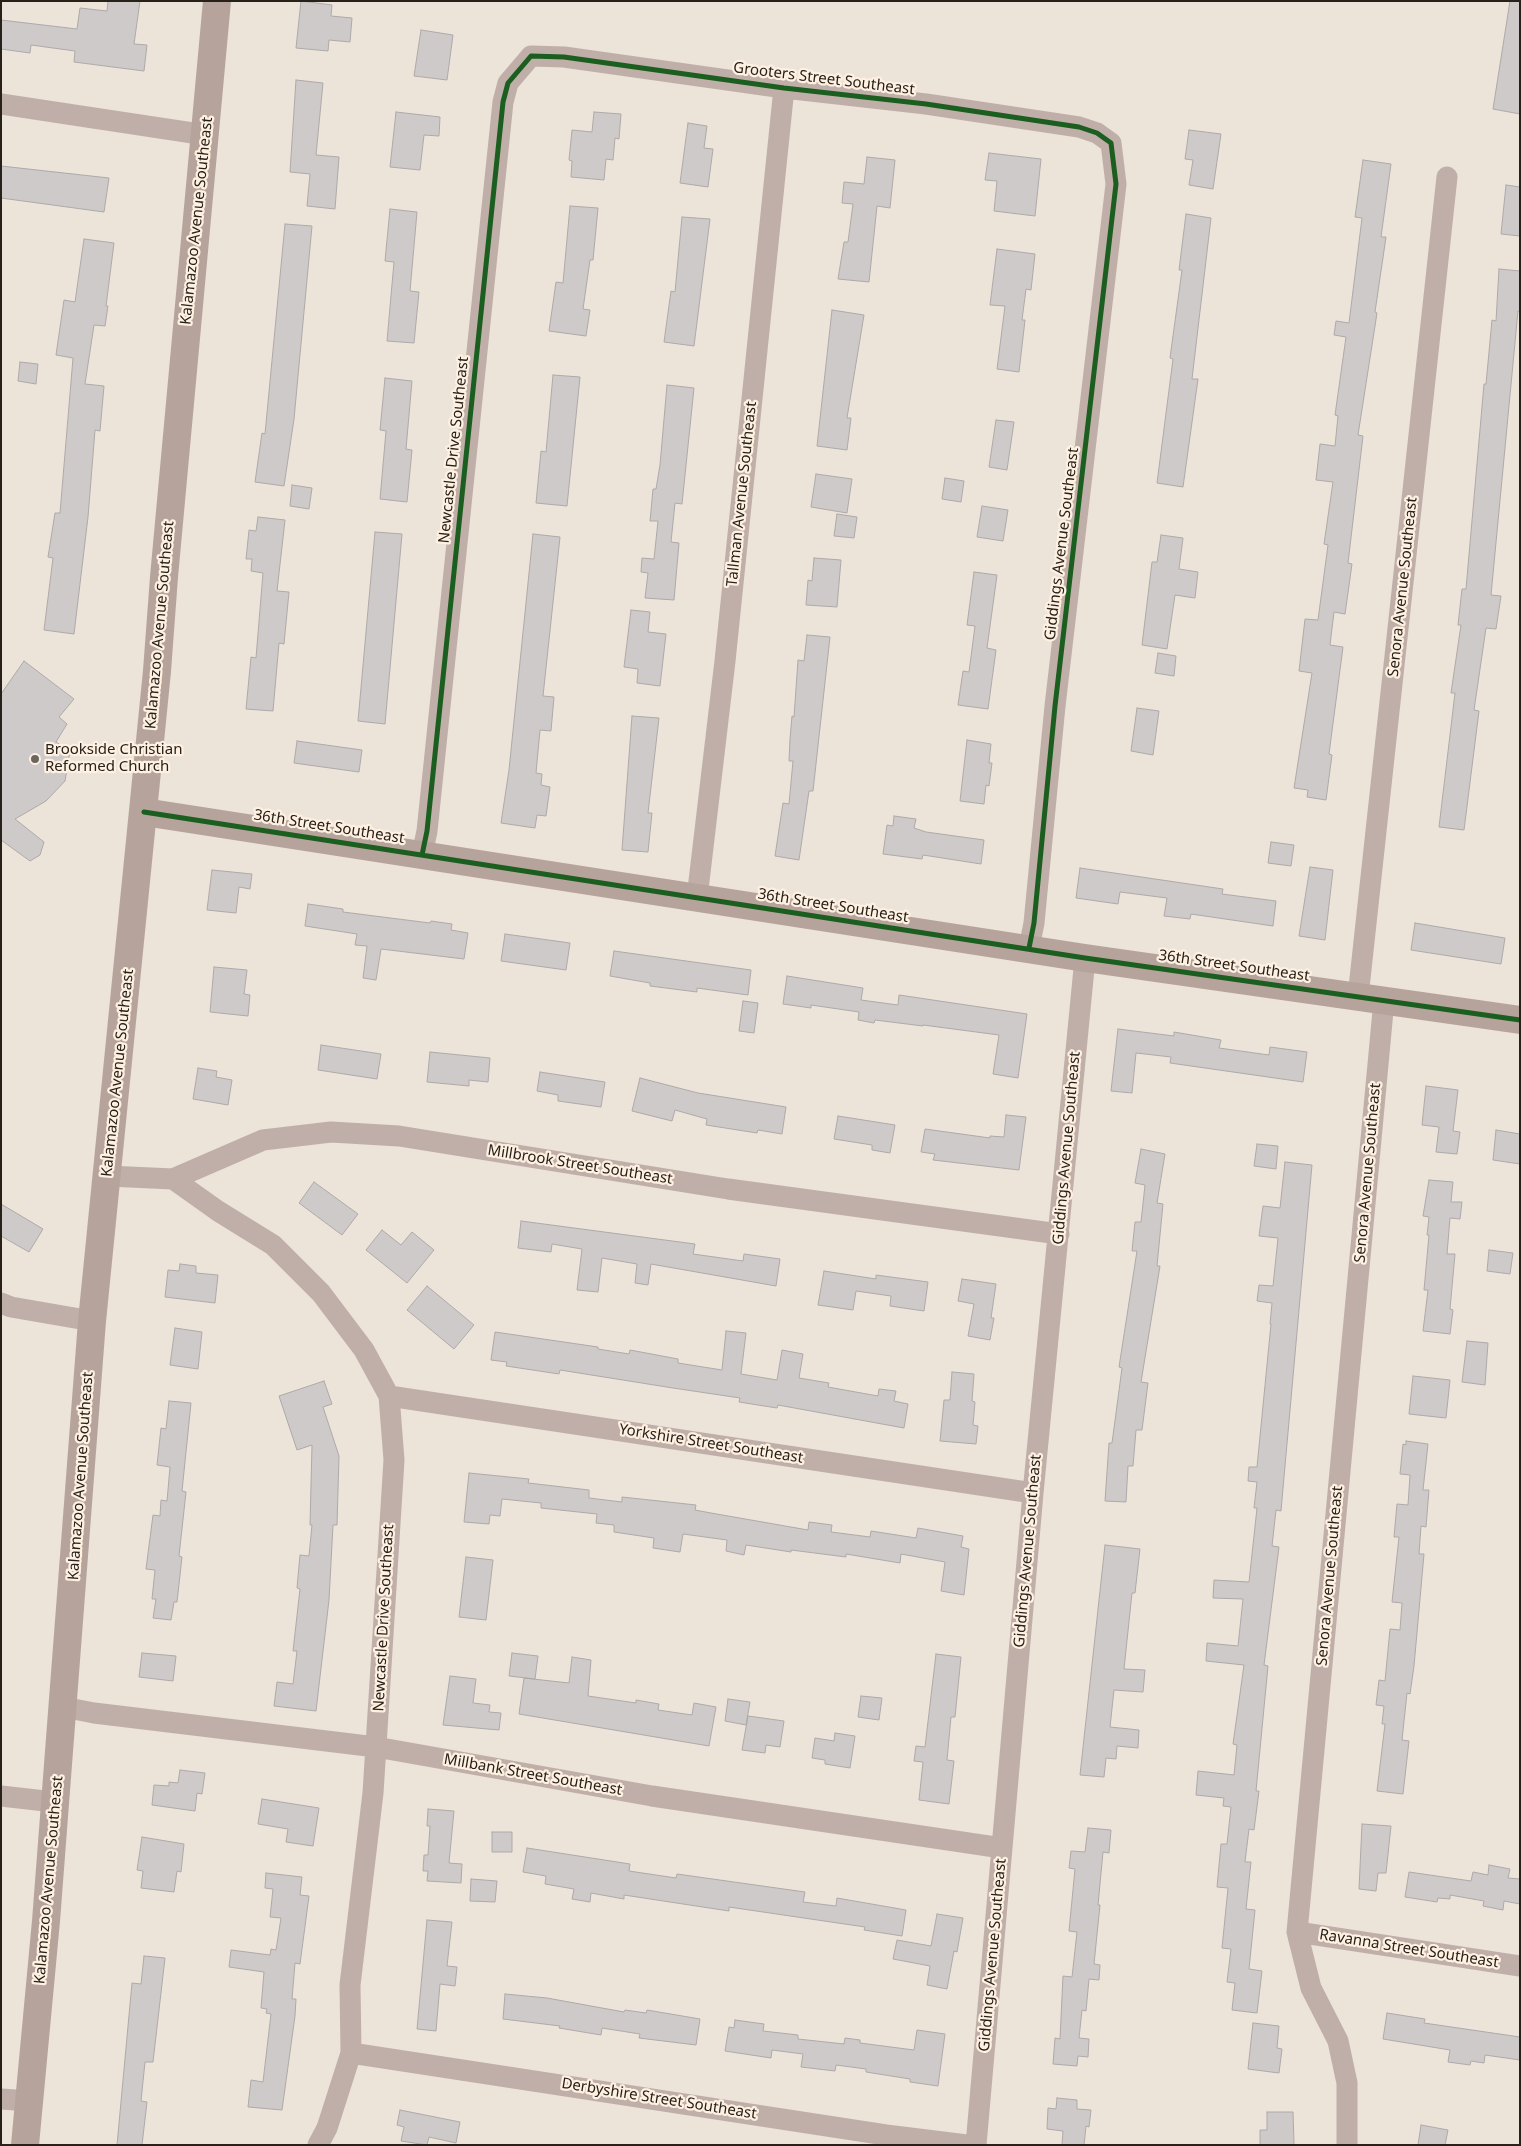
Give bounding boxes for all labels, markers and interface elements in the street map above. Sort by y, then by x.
street label: Grooters Street Southeast [732,59,916,99]
street label: Kalamazoo Avenue Southeast [177,116,217,326]
street label: Newcastle Drive Southeast [435,356,473,544]
street label: Tallman Avenue Southeast [723,400,761,588]
street label: Giddings Avenue Southeast [1041,447,1083,641]
street label: Senora Avenue Southeast [1385,496,1421,678]
street label: Kalamazoo Avenue Southeast [142,520,178,730]
place label: Brookside Christian Reformed Church [45,741,182,776]
marker: Brookside Christian Reformed Church [29,753,41,765]
street label: 36th Street Southeast [252,806,406,848]
street label: 36th Street Southeast [756,885,910,927]
street label: 36th Street Southeast [1157,946,1311,986]
street label: Kalamazoo Avenue Southeast [98,968,138,1178]
street label: Giddings Avenue Southeast [1050,1051,1084,1245]
street label: Senora Avenue Southeast [1351,1082,1385,1264]
street label: Millbrook Street Southeast [486,1141,674,1189]
street label: Kalamazoo Avenue Southeast [65,1371,97,1581]
street label: Yorkshire Street Southeast [618,1421,804,1467]
street label: Giddings Avenue Southeast [1011,1454,1045,1648]
street label: Senora Avenue Southeast [1313,1485,1347,1667]
street label: Newcastle Drive Southeast [370,1524,398,1712]
street label: Millbank Street Southeast [443,1750,623,1800]
street label: Kalamazoo Avenue Southeast [31,1775,67,1985]
street label: Giddings Avenue Southeast [976,1858,1010,2052]
street label: Ravanna Street Southeast [1318,1926,1500,1972]
street label: Derbyshire Street Southeast [560,2075,758,2123]

